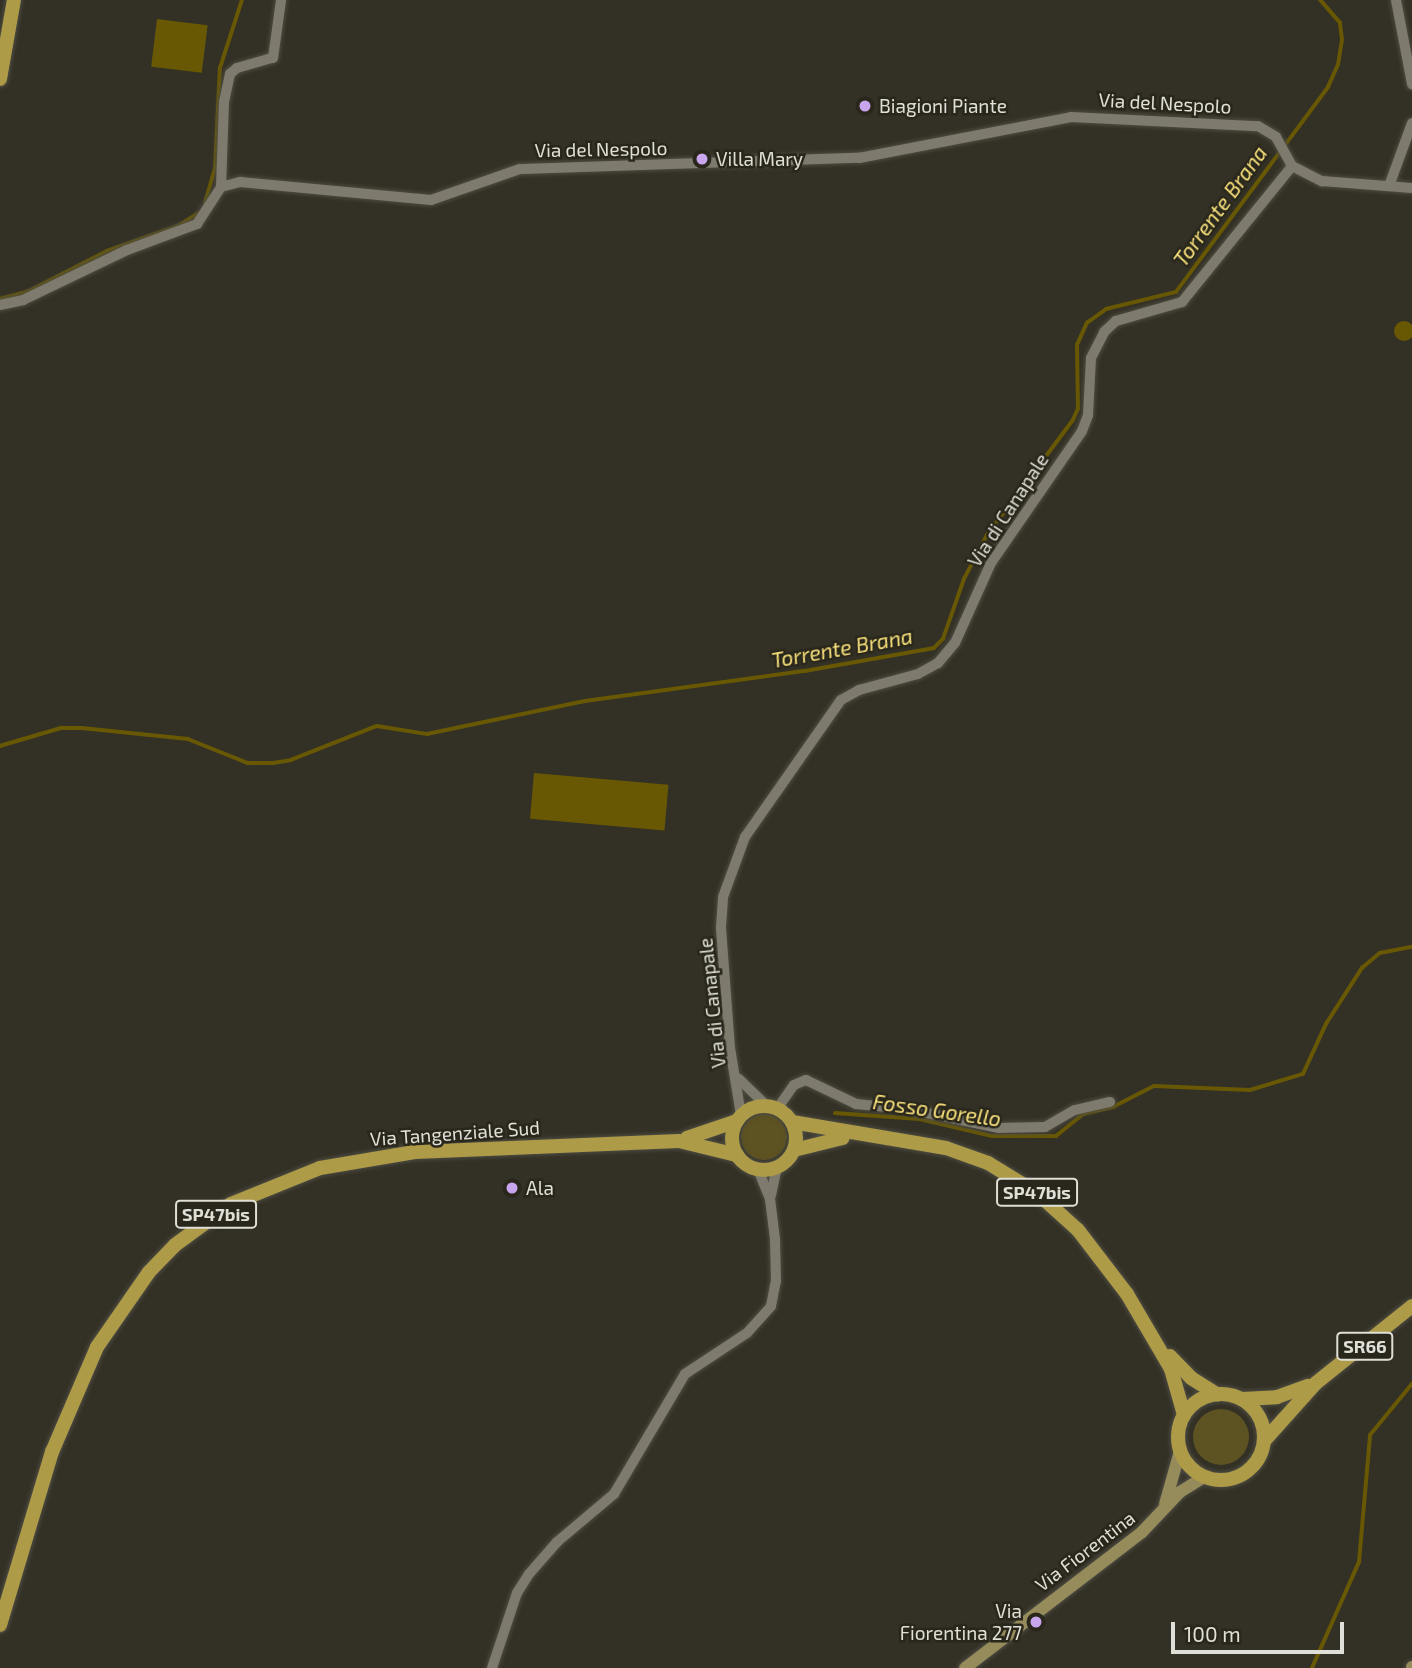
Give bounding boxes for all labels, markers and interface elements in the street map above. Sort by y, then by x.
street label: Via del Nespolo [1098,88,1232,118]
place label: Biagioni Piante [879,95,1007,117]
marker: Biagioni Piante [857,98,873,114]
street label: Via del Nespolo [534,136,668,162]
water label: Torrente Brana [1168,141,1272,271]
place label: Villa Mary [716,148,803,170]
marker: Villa Mary [694,151,710,167]
street label: Via di Canapale [963,449,1053,571]
water label: Torrente Brana [769,623,915,673]
street label: Via di Canapale [694,937,730,1069]
water label: Fosso Gorello [871,1089,1003,1131]
street label: Via Tangenziale Sud [369,1116,541,1150]
place label: Ala [526,1177,554,1199]
road number: SP47bis [995,1177,1079,1206]
marker: Ala [504,1180,520,1196]
road number: SP47bis [174,1199,258,1228]
road number: SR66 [1335,1331,1395,1360]
street label: Via Fiorentina [1031,1506,1139,1596]
place label: Via Fiorentina 277 [900,1600,1022,1644]
scale bar [1174,1608,1347,1652]
marker: Via Fiorentina 277 [1028,1614,1044,1630]
text: 100 m [1184,1621,1241,1646]

